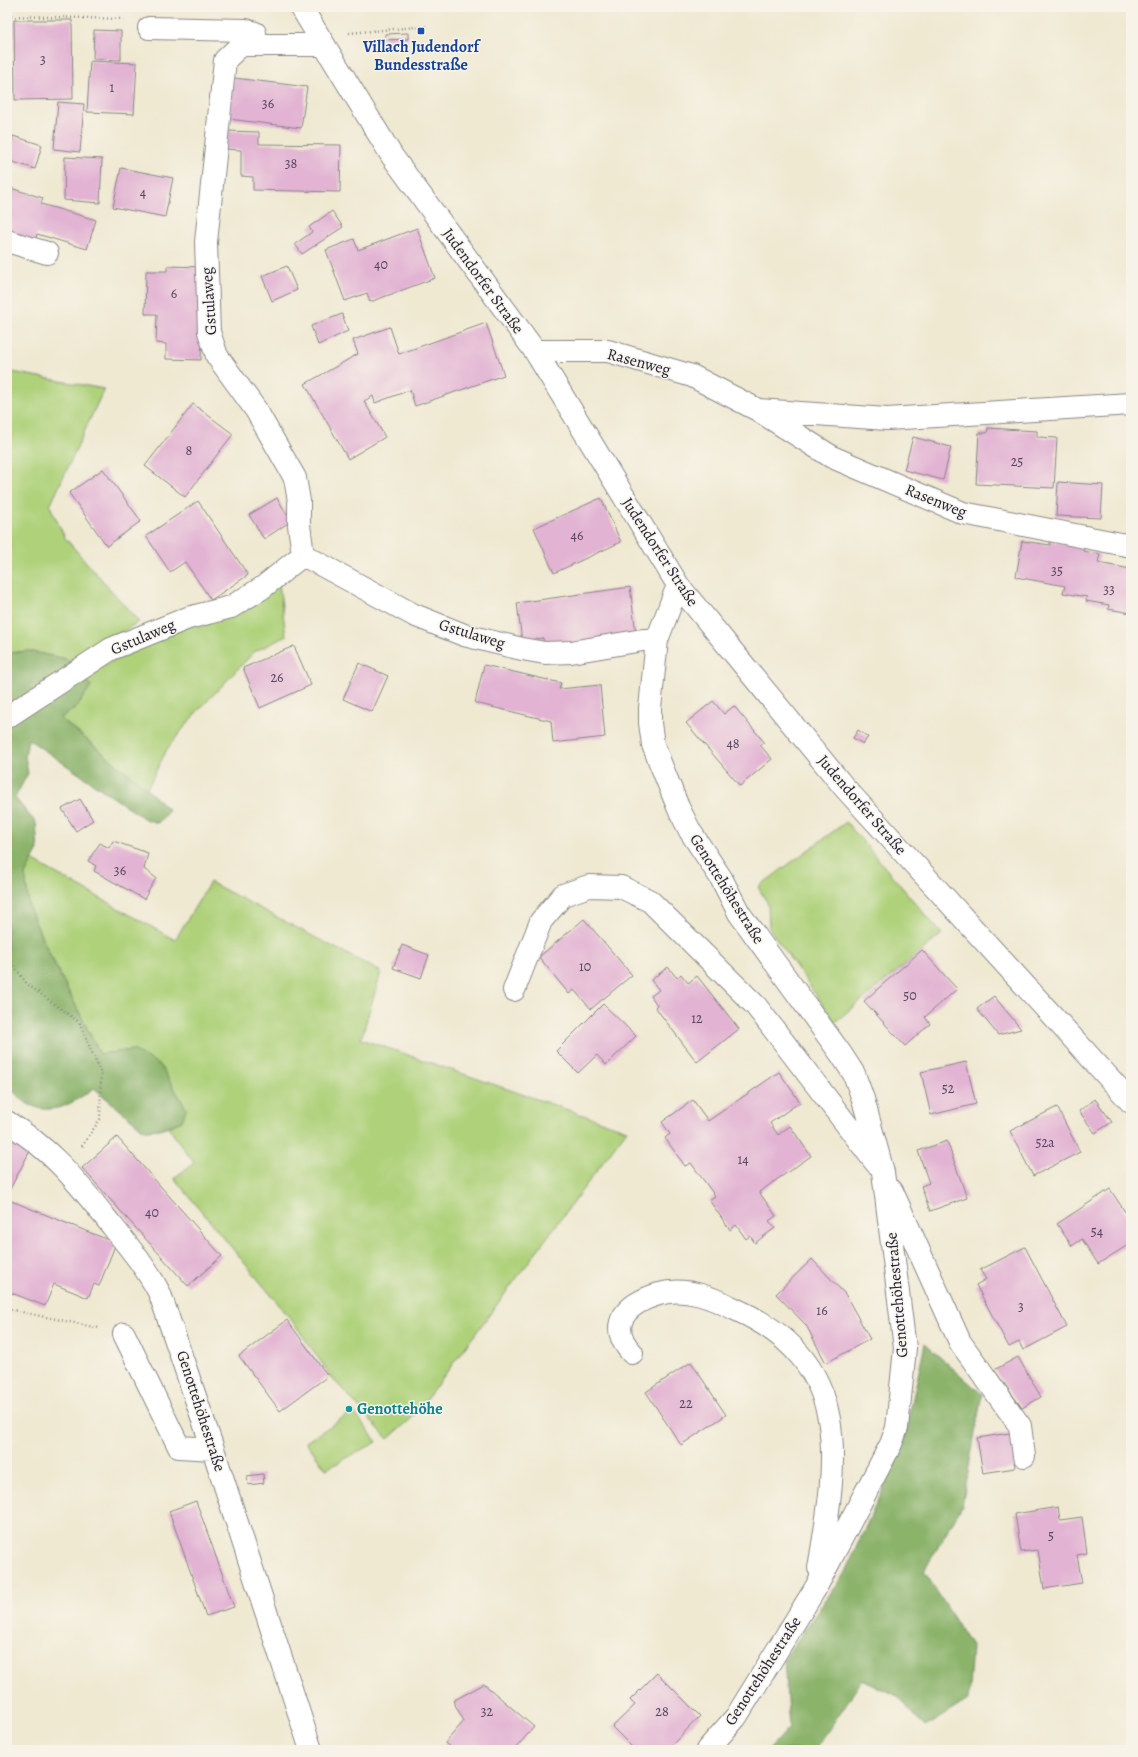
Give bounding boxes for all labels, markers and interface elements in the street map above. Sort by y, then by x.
marker: Villach Judendorf Bundesstraße [416,26,426,36]
place label: Villach Judendorf Bundesstraße [362,36,481,76]
house number: 3 [40,50,46,69]
house number: 1 [110,78,115,97]
house number: 36 [262,94,274,113]
house number: 38 [285,154,298,173]
house number: 4 [140,183,146,202]
street label: Judendorfer Straße [437,224,529,338]
house number: 40 [374,255,388,274]
street label: Gstulaweg [196,266,222,336]
house number: 6 [171,284,177,303]
street label: Rasenweg [605,343,673,381]
house number: 8 [186,441,193,460]
house number: 25 [1011,452,1023,471]
street label: Rasenweg [902,479,970,523]
street label: Judendorfer Straße [616,493,704,611]
house number: 46 [571,526,583,545]
house number: 35 [1051,561,1063,580]
house number: 33 [1103,580,1115,599]
street label: Gstulaweg [107,614,179,660]
street label: Gstulaweg [436,614,508,654]
house number: 26 [270,668,284,687]
house number: 48 [726,734,740,753]
street label: Judendorfer Straße [812,750,912,860]
street label: Genottehöhestraße [684,830,770,948]
house number: 36 [114,861,126,880]
house number: 10 [579,957,591,976]
house number: 50 [903,986,917,1005]
house number: 12 [691,1009,703,1028]
house number: 52 [942,1079,955,1098]
house number: 52a [1035,1133,1055,1152]
house number: 14 [737,1150,749,1169]
house number: 40 [145,1203,159,1222]
house number: 54 [1091,1222,1103,1241]
street label: Genottehöhestraße [881,1231,913,1359]
house number: 3 [1018,1297,1024,1316]
house number: 16 [816,1301,828,1320]
street label: Genottehöhestraße [171,1348,231,1474]
house number: 22 [679,1394,693,1413]
place label: Genottehöhe [357,1398,443,1420]
marker: Genottehöhe [344,1404,354,1414]
house number: 5 [1048,1526,1054,1545]
street label: Genottehöhestraße [719,1612,807,1730]
house number: 32 [481,1702,494,1721]
house number: 28 [655,1702,669,1721]

